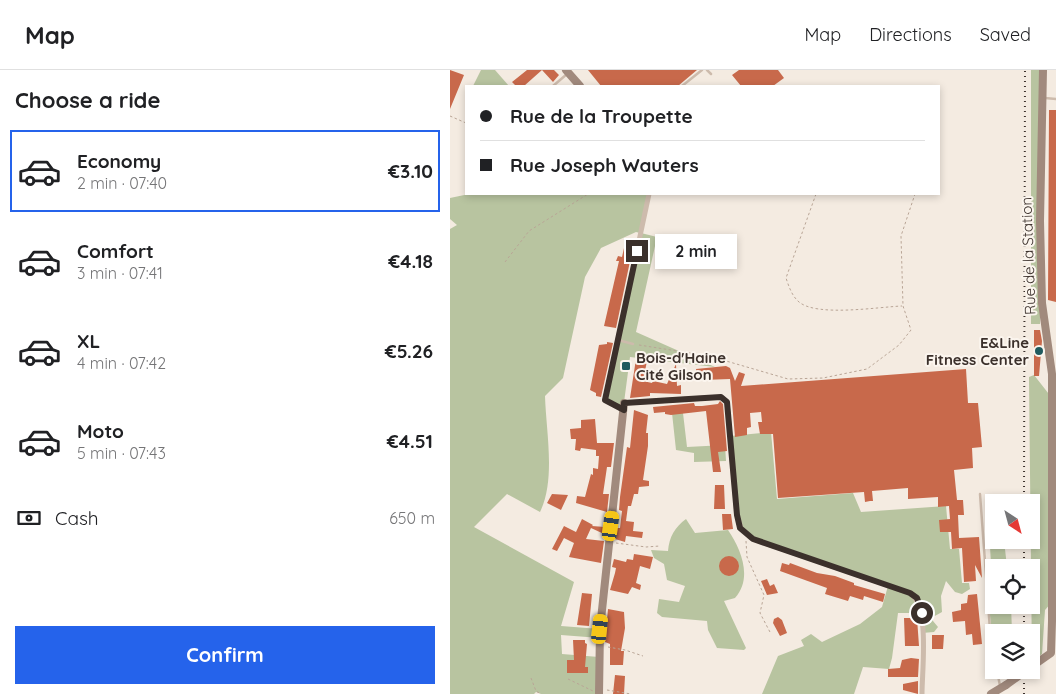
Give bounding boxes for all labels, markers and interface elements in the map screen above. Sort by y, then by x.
text: Map [25,20,75,50]
text: Map [804,23,841,46]
text: Directions [869,23,952,46]
text: Saved [980,23,1031,46]
text: Choose a ride [15,86,160,114]
text: Rue de la Troupette [510,104,693,128]
icon: car [17,149,62,194]
text: Economy [77,149,161,173]
text: Rue Joseph Wauters [510,153,699,177]
text: €3.10 [388,159,433,183]
text: 2 min · 07:40 [77,173,167,193]
street label: Rue de la Station [1016,197,1040,315]
callout: 2 min [654,234,737,268]
icon: car [17,239,62,284]
text: Comfort [77,239,154,263]
route end [626,240,648,262]
text: 2 min [675,241,717,261]
text: €4.18 [388,249,433,273]
text: 3 min · 07:41 [77,263,163,283]
icon: car [17,329,62,374]
text: XL [77,329,100,353]
place label: E&Line Fitness Center [926,333,1029,369]
text: €5.26 [385,339,433,363]
marker: E&Line Fitness Center [1033,345,1045,357]
place label: Bois-d'Haine Cité Gilson [636,348,726,384]
text: 4 min · 07:42 [77,353,166,373]
marker: Bois-d'Haine Cité Gilson [620,360,632,372]
icon: car [17,419,62,464]
text: Moto [77,419,124,443]
text: €4.51 [387,429,433,453]
text: 5 min · 07:43 [77,443,166,463]
north arrow [985,494,1040,549]
map controls [985,494,1040,679]
icon: cash [15,504,43,532]
text: Cash [55,506,99,530]
text: 650 m [389,508,435,528]
car [601,510,620,542]
button: locate [985,559,1040,614]
route start [911,602,933,624]
car [590,613,609,645]
button: layers [985,624,1040,679]
button: Confirm [15,626,435,684]

